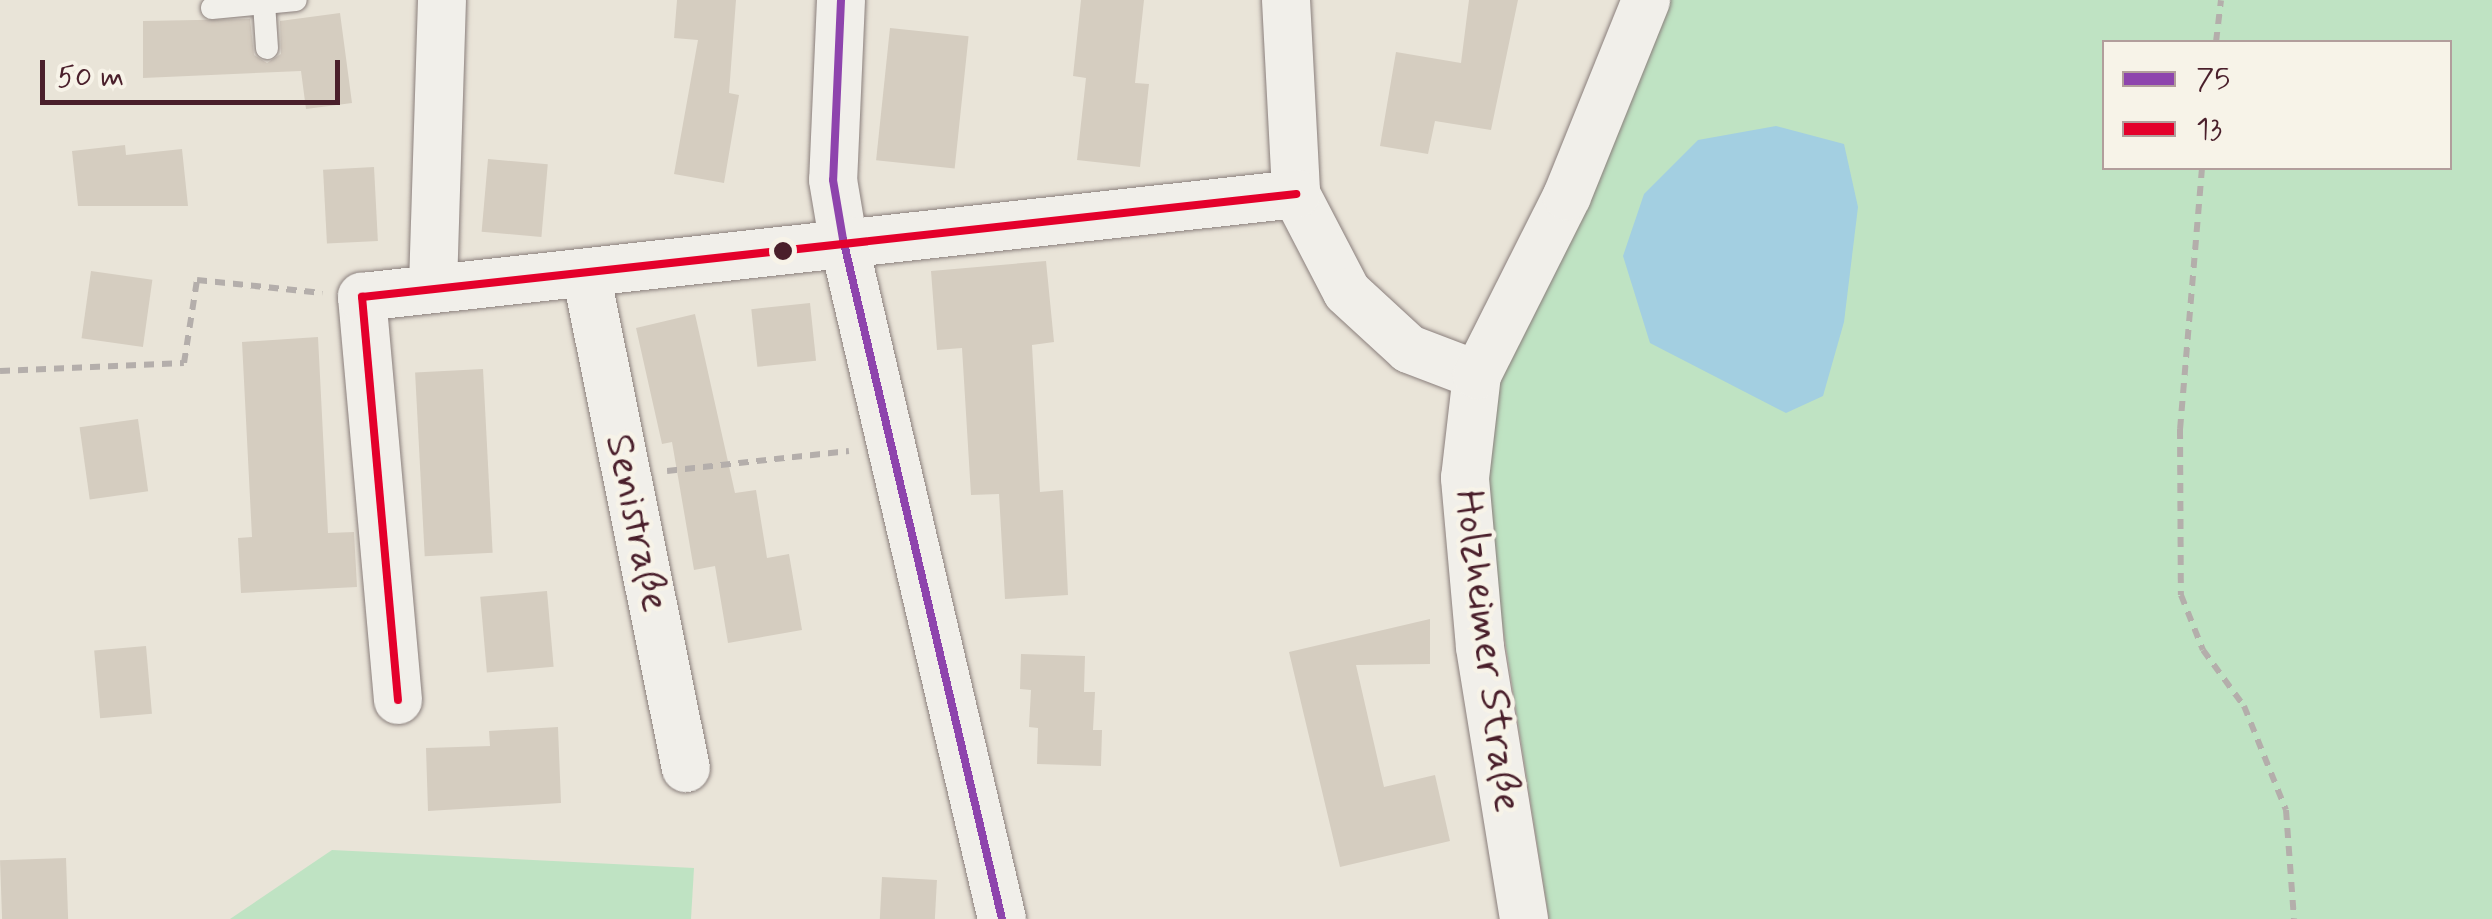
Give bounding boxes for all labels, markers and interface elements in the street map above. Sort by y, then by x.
scale bar [45,40,345,102]
legend [2102,40,2452,170]
text: 50 m [57,58,124,97]
text: 75 [2196,60,2230,99]
text: 13 [2196,110,2222,149]
unlabelled marker [773,241,793,261]
street label: Senistraße [594,430,678,616]
street label: Holzheimer Straße [1444,490,1530,812]

